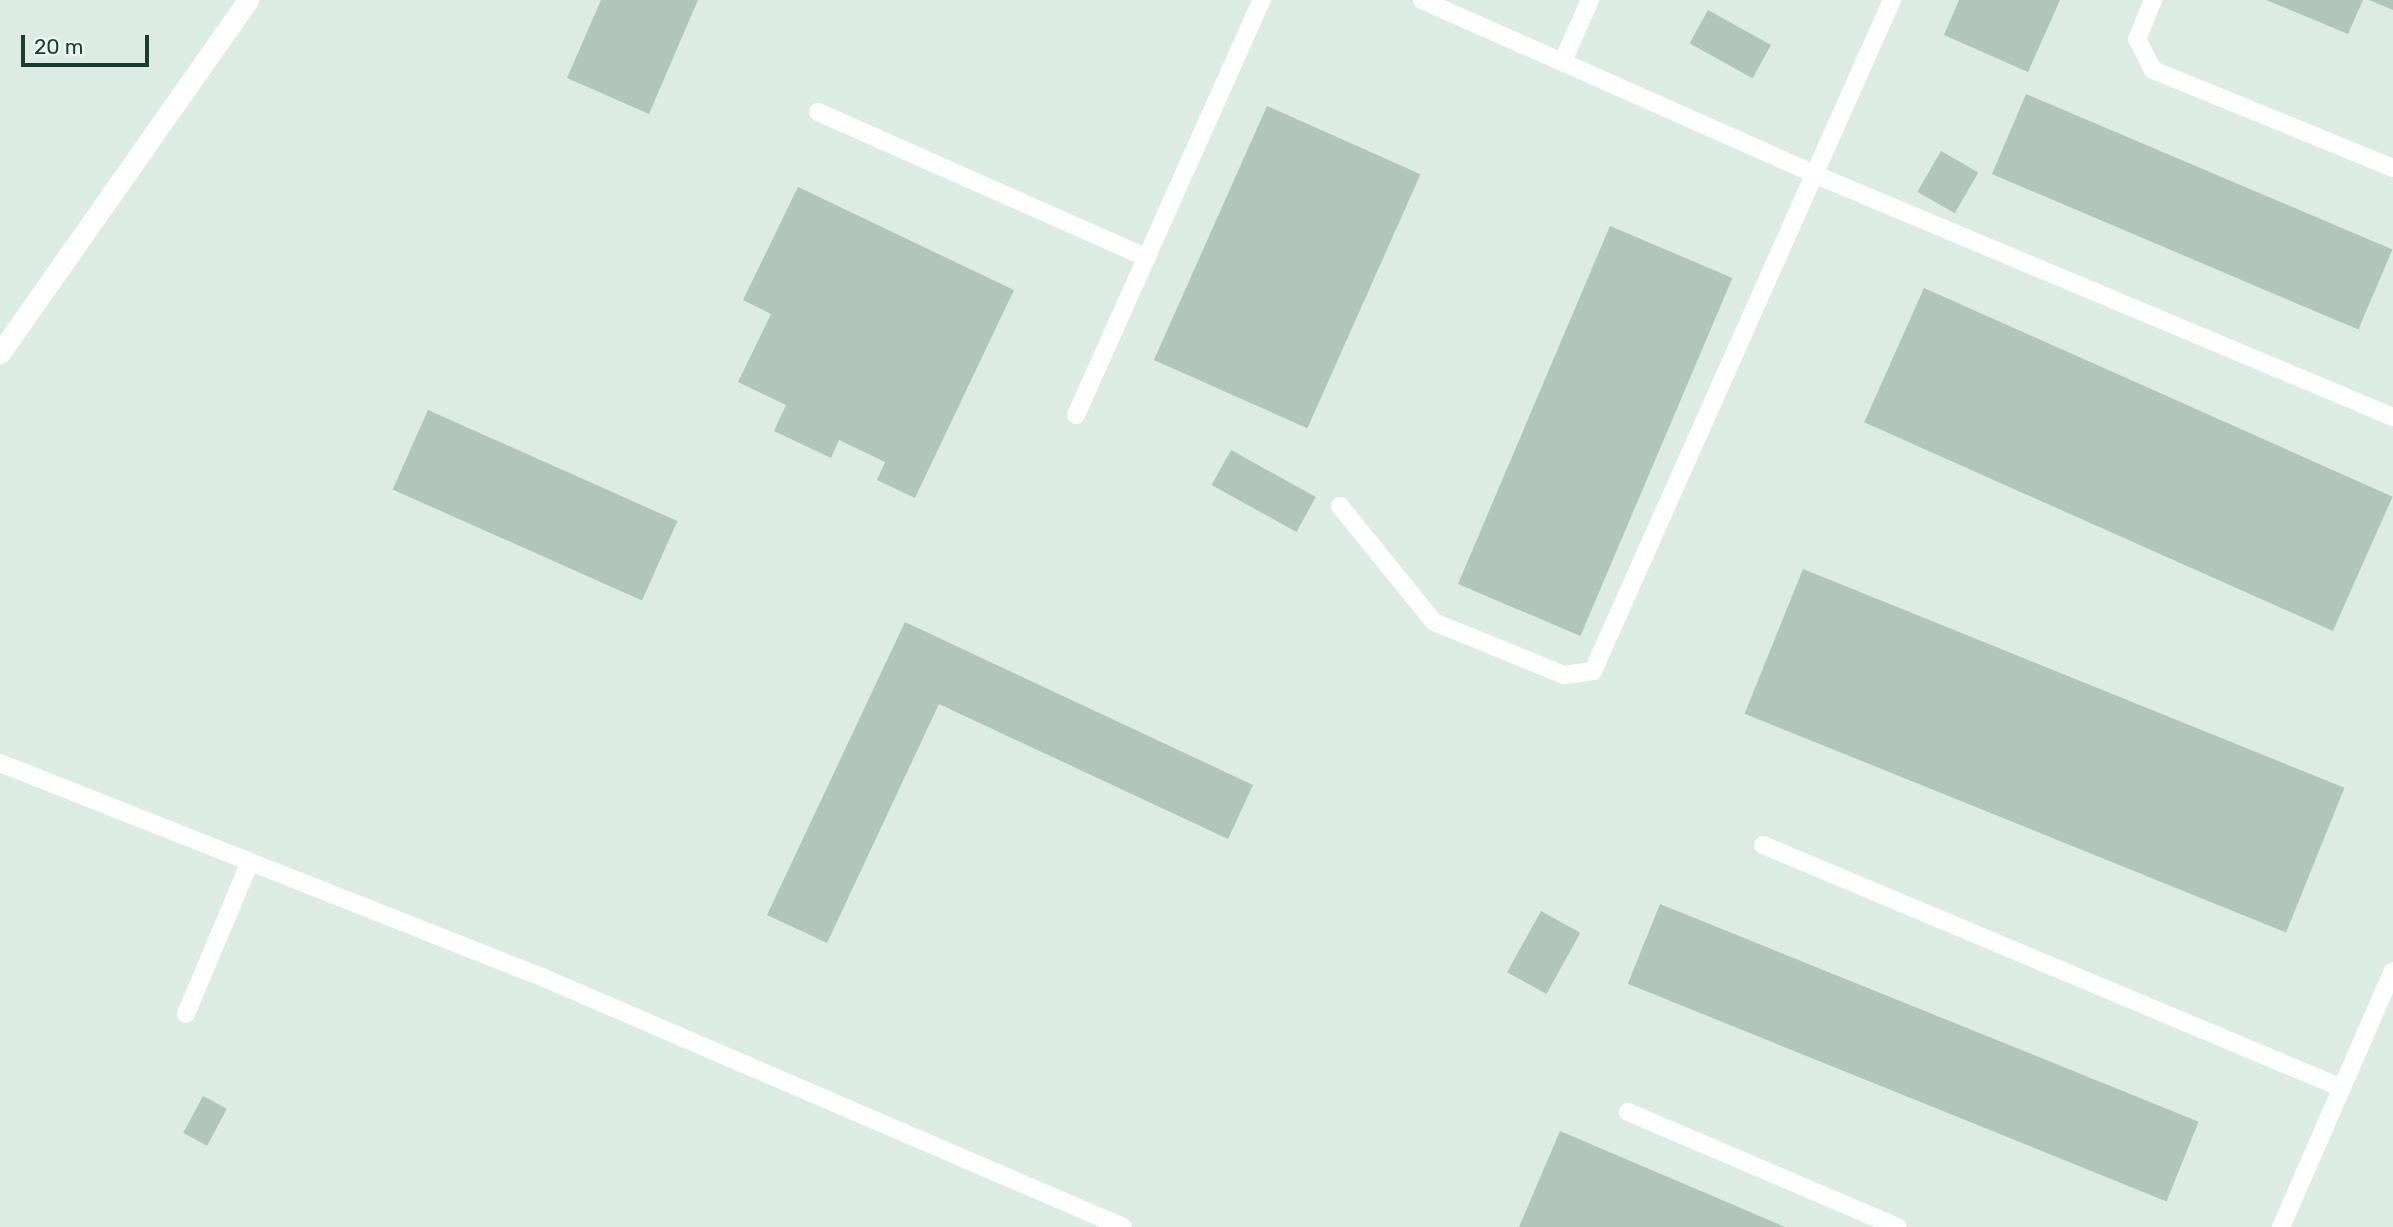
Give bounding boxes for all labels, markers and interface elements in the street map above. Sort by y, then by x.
scale bar [24,21,152,65]
text: 20 m [34,34,83,59]

